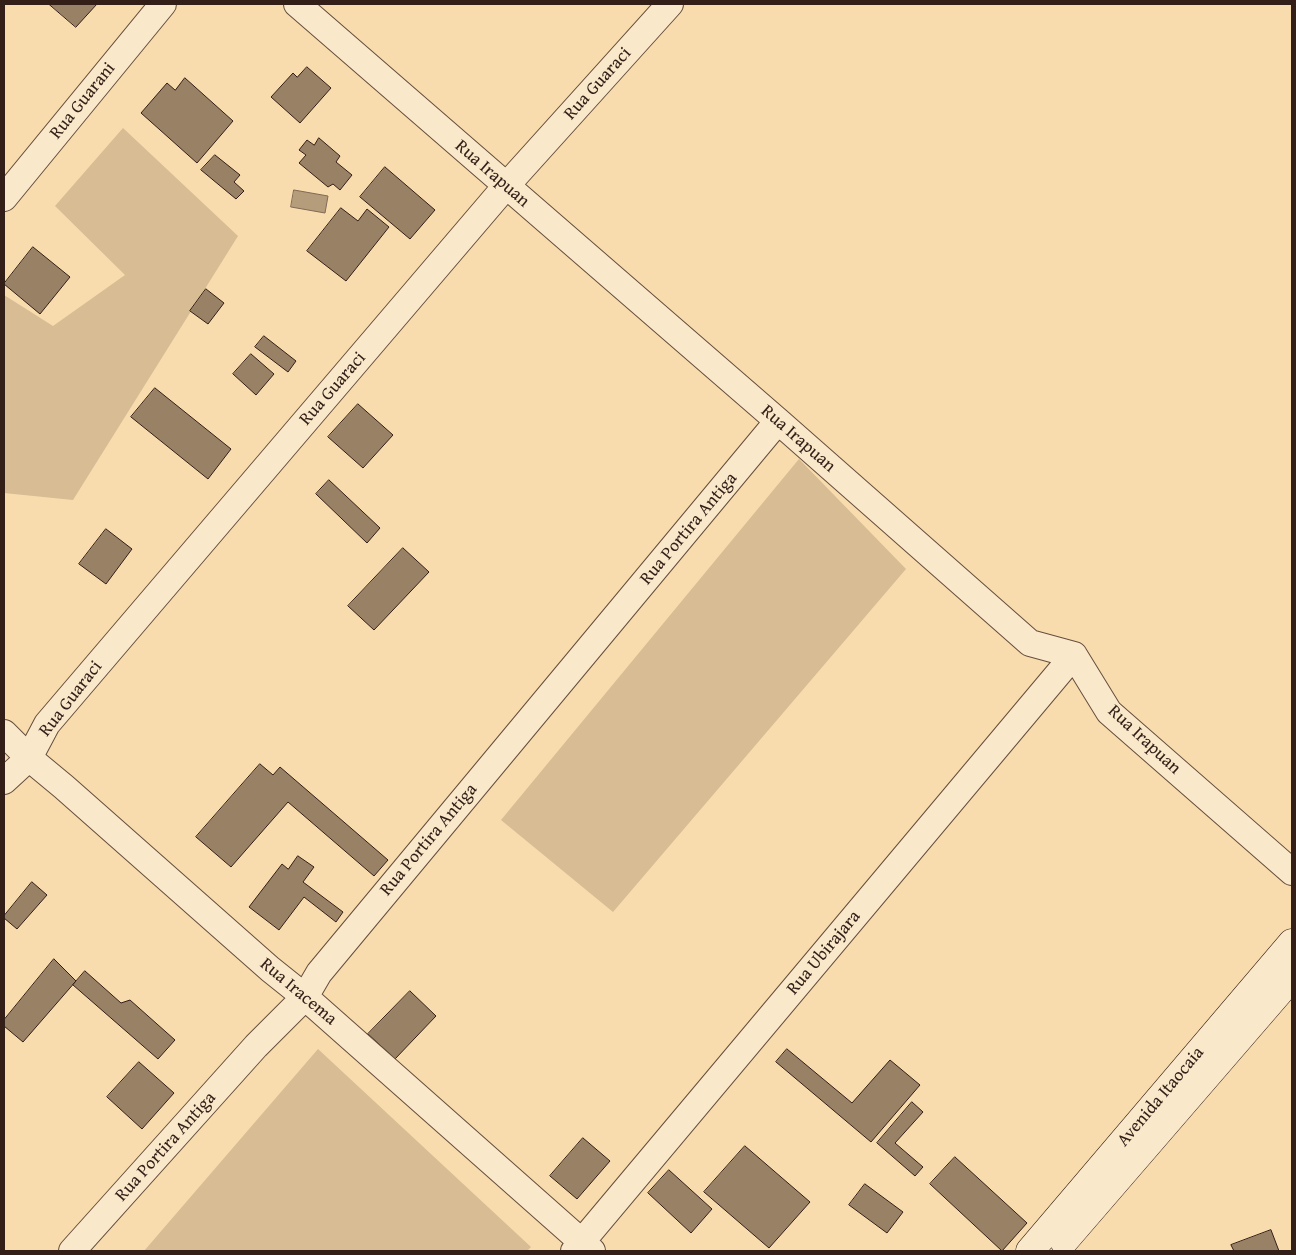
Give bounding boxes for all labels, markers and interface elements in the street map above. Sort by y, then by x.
street label: Rua Guaraci [560,43,636,125]
street label: Rua Guarani [46,58,120,144]
street label: Rua Irapuan [450,136,534,212]
street label: Rua Guaraci [295,348,371,430]
street label: Rua Irapuan [756,401,840,477]
street label: Rua Portira Antiga [636,468,742,590]
street label: Rua Guaraci [35,657,107,741]
street label: Rua Irapuan [1103,701,1185,779]
street label: Rua Portira Antiga [376,779,482,901]
street label: Rua Ubirajara [782,906,866,1000]
street label: Rua Iracema [255,954,341,1030]
street label: Avenida Itaocaia [1113,1043,1209,1151]
street label: Rua Portira Antiga [111,1088,221,1206]

